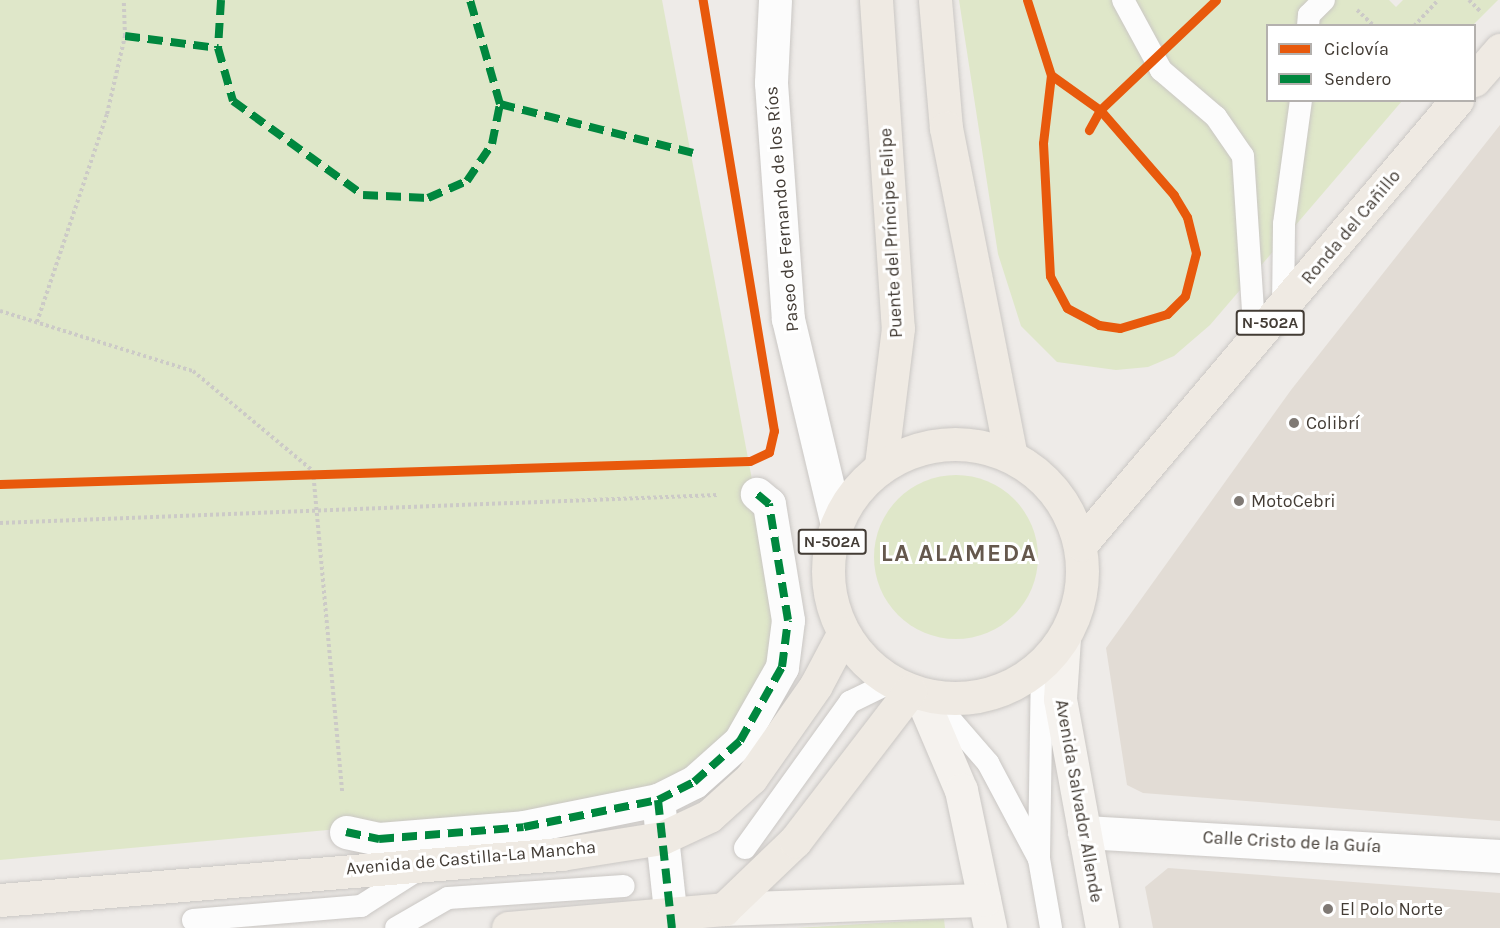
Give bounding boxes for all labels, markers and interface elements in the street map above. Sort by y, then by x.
legend [1266,24,1476,102]
text: Ciclovía [1324,38,1389,60]
text: Sendero [1324,68,1391,90]
street label: Paseo de Fernando de los Ríos [761,85,803,333]
street label: Puente del Príncipe Felipe [875,127,907,339]
street label: Ronda del Cañillo [1297,165,1405,289]
road number: N-502A [1236,310,1304,336]
place label: Colibrí [1306,412,1360,434]
marker: Colibrí [1287,416,1301,430]
place label: MotoCebri [1251,490,1336,512]
marker: MotoCebri [1232,494,1246,508]
road number: N-502A [798,529,866,555]
district label: LA ALAMEDA [881,540,1037,568]
street label: Avenida Salvador Allende [1050,698,1108,904]
street label: Calle Cristo de la Guía [1202,827,1382,857]
street label: Avenida de Castilla-La Mancha [345,836,597,880]
place label: El Polo Norte [1340,898,1443,920]
marker: El Polo Norte [1321,902,1335,916]

